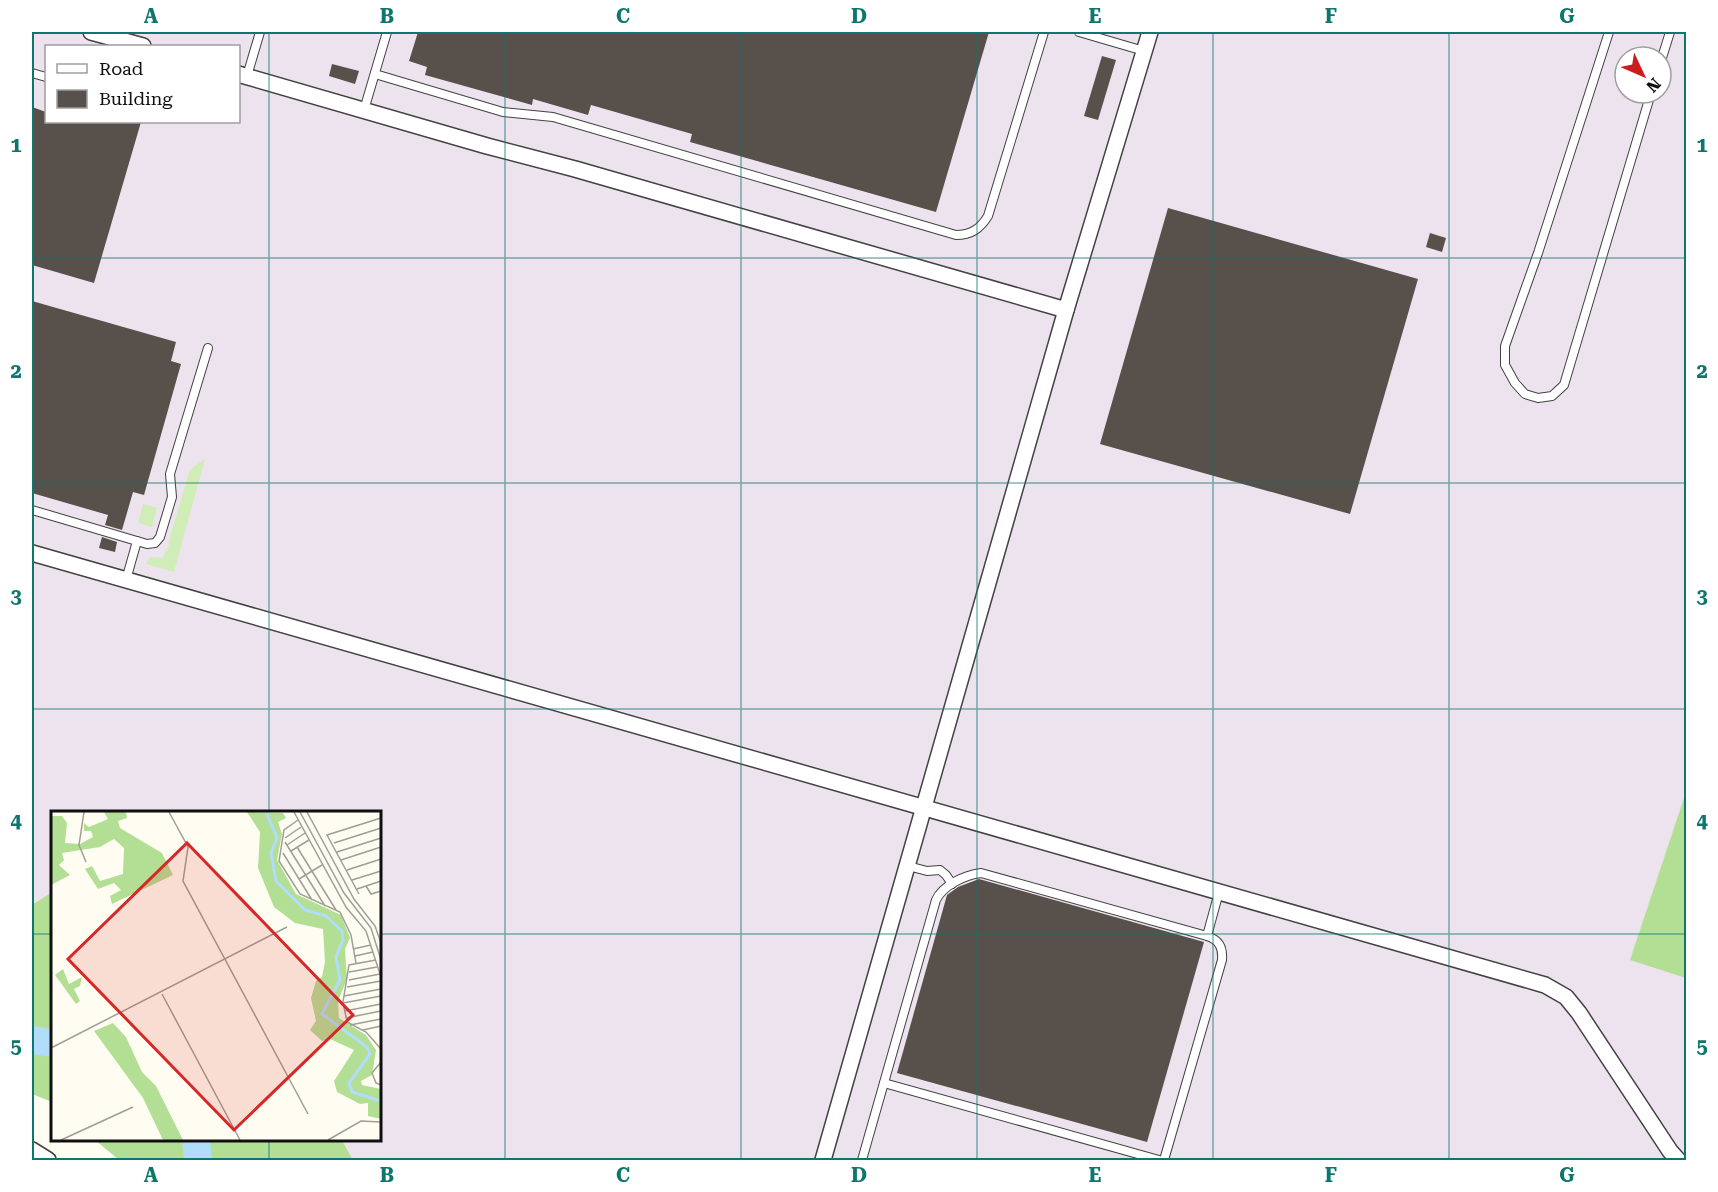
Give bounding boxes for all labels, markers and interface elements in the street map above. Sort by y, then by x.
text: A [144,4,159,28]
text: B [380,4,394,28]
text: C [616,4,630,28]
text: D [851,4,867,28]
text: E [1089,4,1102,28]
text: F [1325,4,1337,28]
text: G [1559,4,1575,28]
legend [45,45,240,123]
north arrow [1613,45,1673,105]
text: Road [99,58,144,79]
text: N [1642,74,1665,96]
text: Building [99,88,173,109]
text: 1 [10,133,22,157]
text: 1 [1696,133,1708,157]
text: 2 [10,359,22,383]
text: 2 [1696,359,1708,383]
text: 3 [10,584,22,608]
text: 3 [1696,584,1708,608]
text: 4 [10,809,22,833]
text: 4 [1696,809,1708,833]
inset map [51,811,381,1141]
text: 5 [10,1034,22,1058]
text: 5 [1696,1034,1708,1058]
text: A [144,1163,159,1187]
text: B [380,1163,394,1187]
text: C [616,1163,630,1187]
text: D [851,1163,867,1187]
text: E [1089,1163,1102,1187]
text: F [1325,1163,1337,1187]
text: G [1559,1163,1575,1187]

